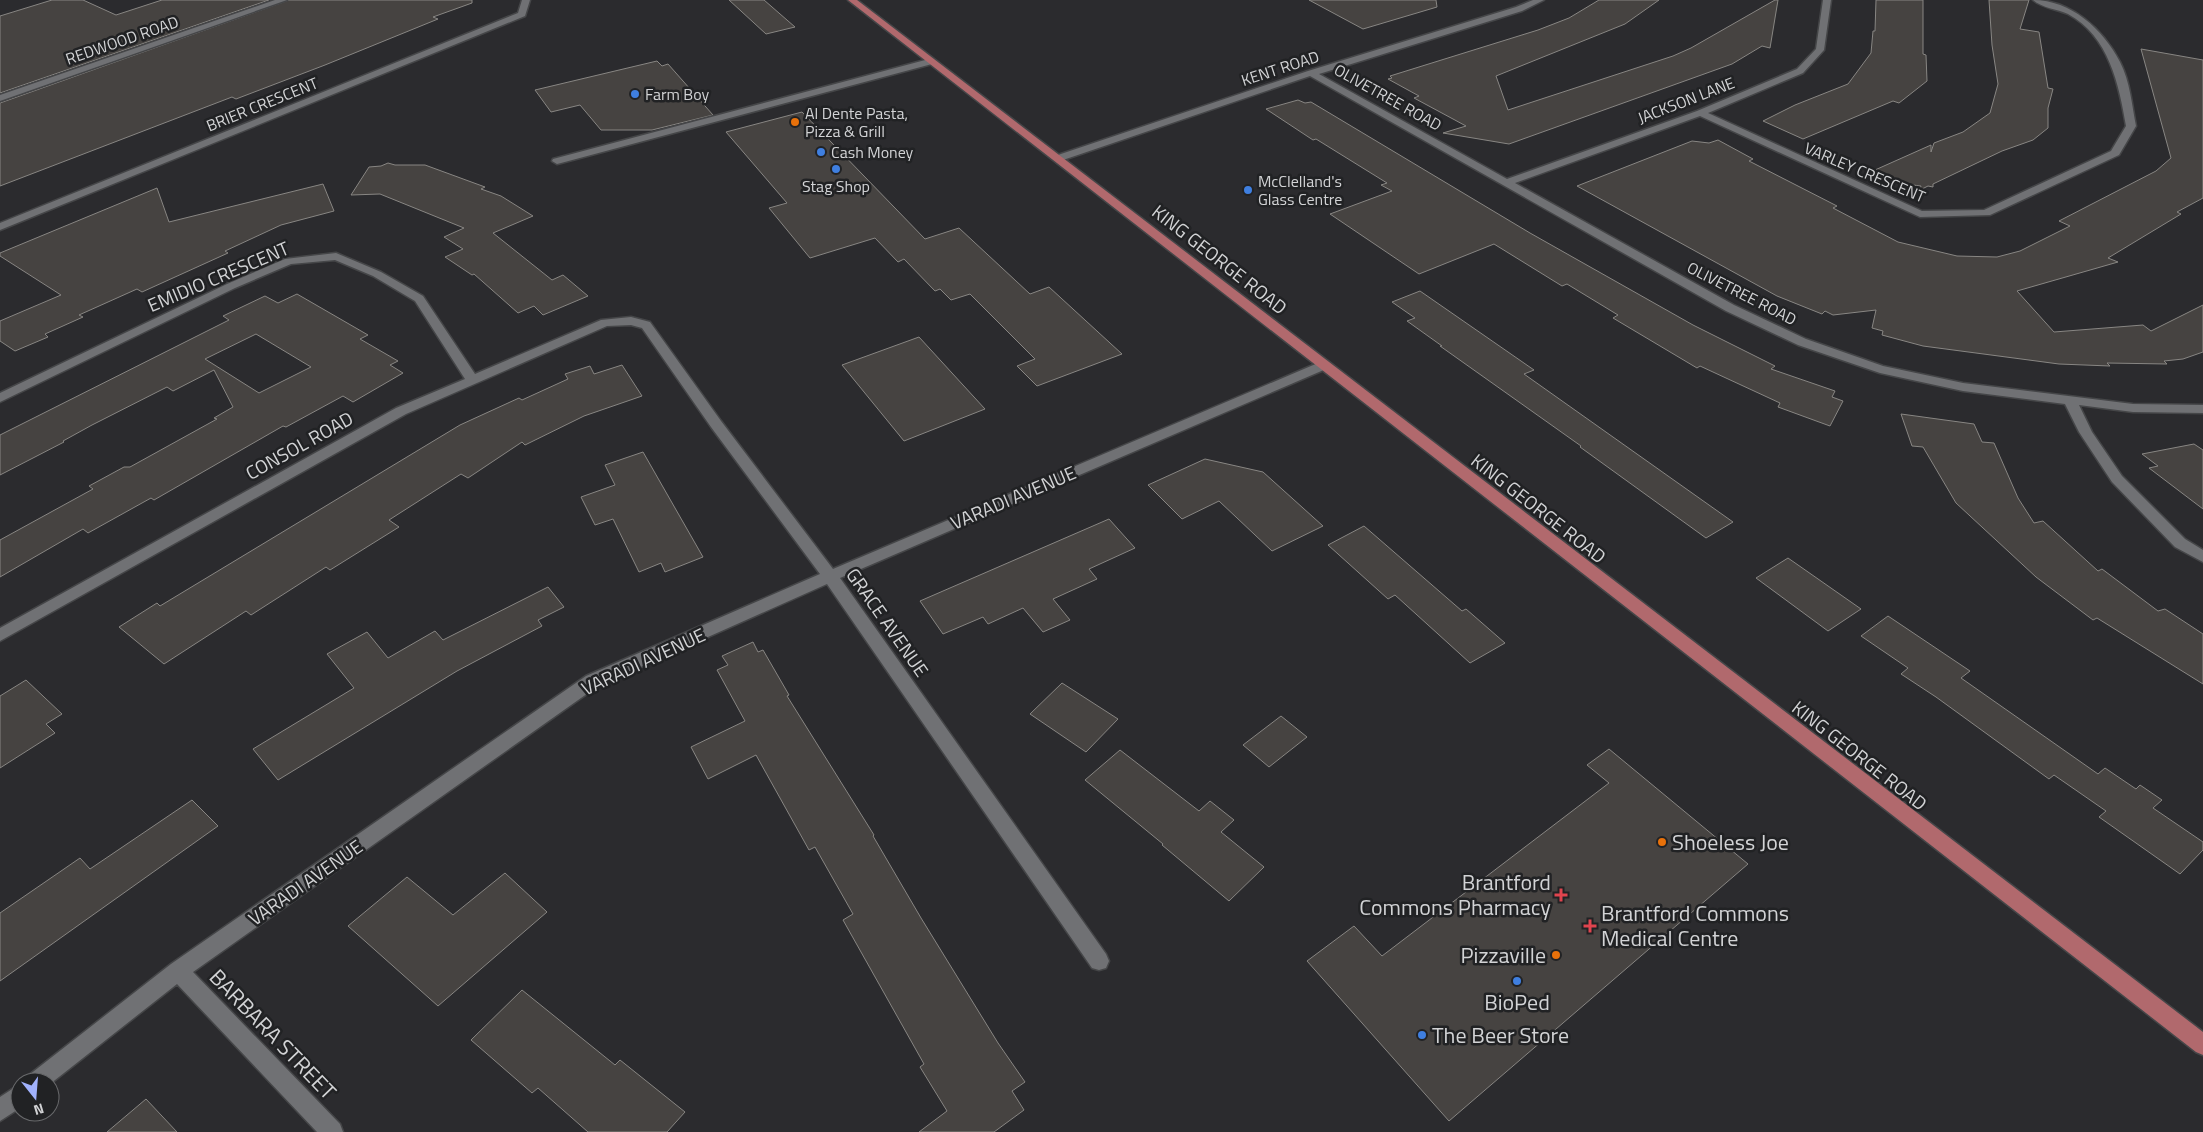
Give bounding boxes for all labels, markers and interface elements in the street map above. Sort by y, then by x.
street label: REDWOOD ROAD [62,9,182,71]
street label: KENT ROAD [1238,44,1322,92]
street label: OLIVETREE ROAD [1330,57,1446,137]
street label: BRIER CRESCENT [202,70,322,137]
street label: JACKSON LANE [1634,70,1738,130]
place label: Farm Boy [645,82,709,106]
marker: Farm Boy [629,88,641,100]
place label: Al Dente Pasta, Pizza & Grill [805,101,908,143]
marker: Al Dente Pasta, Pizza & Grill [789,116,801,128]
street label: VARLEY CRESCENT [1801,136,1930,209]
place label: Cash Money [831,140,914,164]
marker: Cash Money [815,146,827,158]
marker: Stag Shop [830,163,842,175]
place label: McClelland's Glass Centre [1258,169,1342,211]
place label: Stag Shop [802,174,870,198]
marker: McClelland's Glass Centre [1242,184,1254,196]
street label: KING GEORGE ROAD [1146,197,1294,321]
street label: EMIDIO CRESCENT [143,233,293,319]
street label: OLIVETREE ROAD [1683,255,1801,331]
street label: CONSOL ROAD [240,403,358,487]
street label: KING GEORGE ROAD [1465,446,1613,570]
street label: VARADI AVENUE [946,458,1080,536]
street label: GRACE AVENUE [840,562,936,682]
street label: VARADI AVENUE [576,620,710,702]
street label: KING GEORGE ROAD [1786,693,1934,817]
place label: Shoeless Joe [1672,825,1789,859]
street label: VARADI AVENUE [242,832,368,932]
marker: Shoeless Joe [1656,836,1668,848]
place label: Brantford Commons Pharmacy [1359,865,1551,924]
marker: Brantford Commons Pharmacy [1555,889,1567,901]
place label: Brantford Commons Medical Centre [1601,896,1789,955]
marker: Brantford Commons Medical Centre [1583,919,1597,933]
place label: Pizzaville [1461,938,1546,972]
marker: Pizzaville [1550,949,1562,961]
street label: BARBARA STREET [201,961,345,1108]
marker: BioPed [1511,975,1523,987]
place label: BioPed [1484,985,1550,1019]
place label: The Beer Store [1432,1018,1569,1052]
marker: The Beer Store [1416,1029,1428,1041]
north arrow [10,1072,60,1122]
text: N [31,1098,47,1121]

